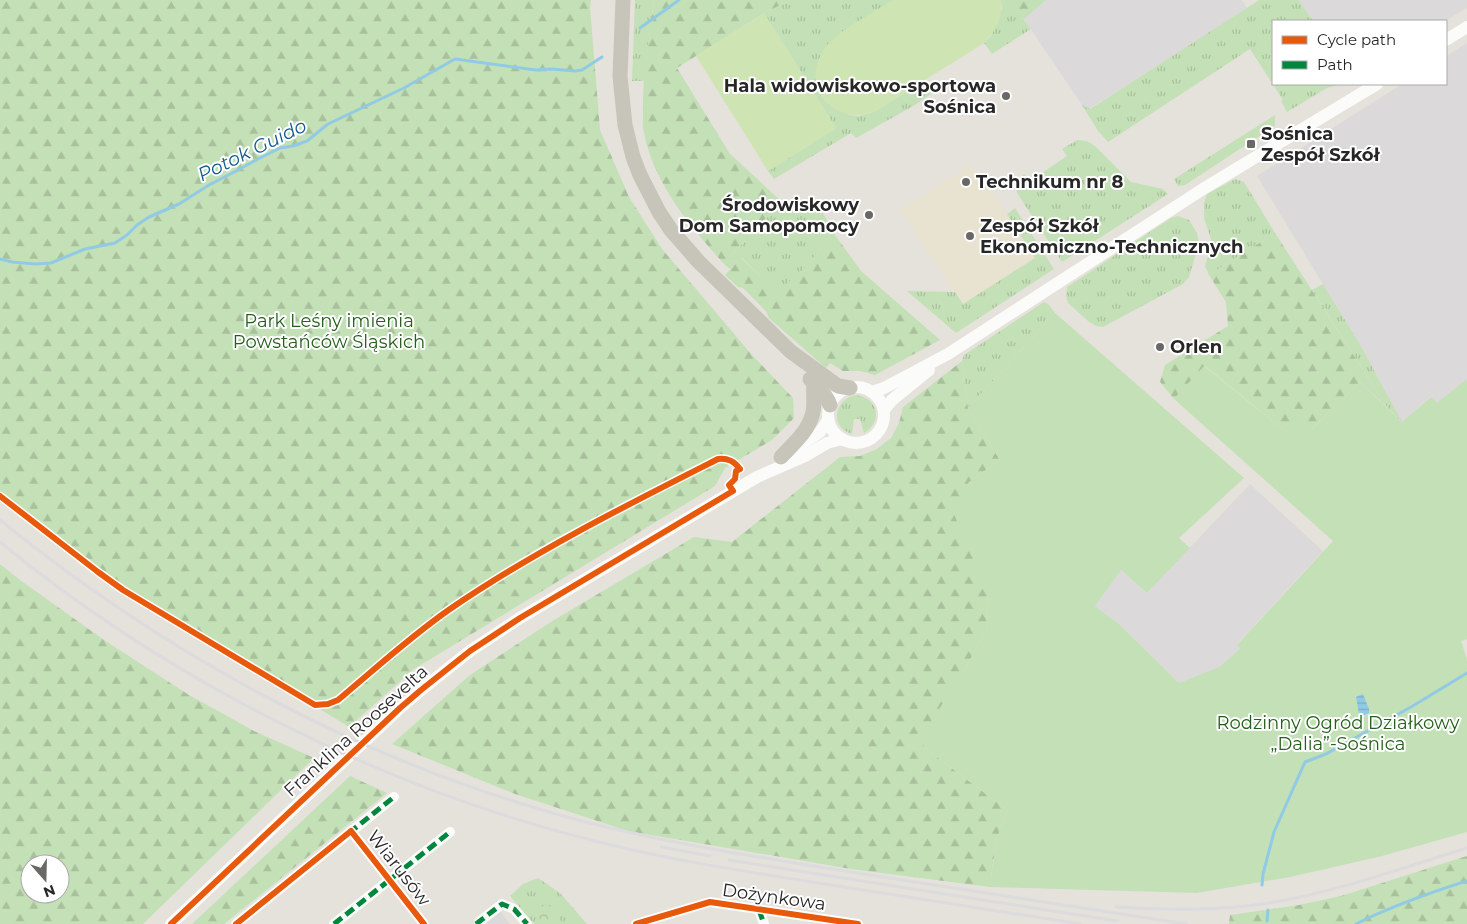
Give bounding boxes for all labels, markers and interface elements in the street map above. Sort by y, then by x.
legend [1272,20,1447,85]
text: Cycle path [1317,30,1396,49]
text: Path [1317,55,1353,74]
place label: Hala widowiskowo-sportowa Sośnica [724,75,996,118]
marker: Hala widowiskowo-sportowa Sośnica [1000,90,1012,102]
water label: Potok Guido [194,114,310,186]
place label: Sośnica Zespół Szkół [1261,123,1381,166]
marker: Sośnica Zespół Szkół [1245,138,1257,150]
place label: Technikum nr 8 [976,171,1124,193]
marker: Technikum nr 8 [960,176,972,188]
place label: Środowiskowy Dom Samopomocy [679,194,859,237]
marker: Środowiskowy Dom Samopomocy [863,209,875,221]
place label: Zespół Szkół Ekonomiczno-Technicznych [980,215,1243,258]
marker: Zespół Szkół Ekonomiczno-Technicznych [964,230,976,242]
park label: Park Leśny imienia Powstańców Śląskich [233,310,425,353]
place label: Orlen [1170,336,1222,358]
marker: Orlen [1154,341,1166,353]
street label: Franklina Roosevelta [279,661,433,801]
park label: Rodzinny Ogród Działkowy „Dalia”-Sośnica [1216,712,1460,755]
street label: Wiarusów [363,826,436,910]
north arrow [20,854,70,904]
street label: Dożynkowa [721,879,827,915]
text: N [41,881,58,902]

